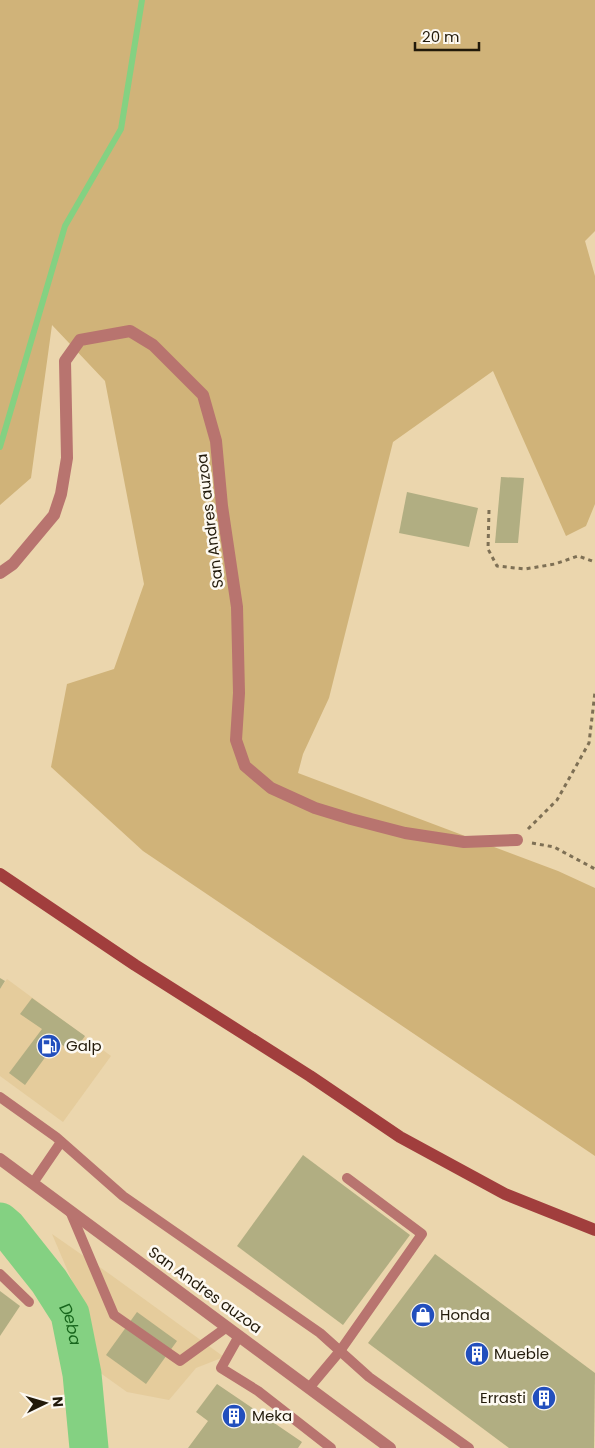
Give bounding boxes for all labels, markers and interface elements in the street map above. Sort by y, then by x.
scale bar [415,20,479,52]
text: 20 m [422,26,460,47]
street label: San Andres auzoa [191,453,228,590]
fuel station icon: Galp [36,1033,62,1059]
place label: Galp [66,1035,102,1056]
street label: San Andres auzoa [144,1241,266,1338]
water label: Deba [54,1298,87,1347]
shop icon: Honda [410,1302,436,1328]
place label: Honda [440,1304,490,1325]
building icon: Mueble [464,1341,490,1367]
place label: Mueble [494,1343,549,1364]
north arrow [20,1378,70,1428]
building icon: Errasti [531,1385,557,1411]
place label: Errasti [480,1387,526,1408]
text: N [48,1396,68,1408]
building icon: Meka [221,1403,247,1429]
place label: Meka [252,1405,292,1426]

